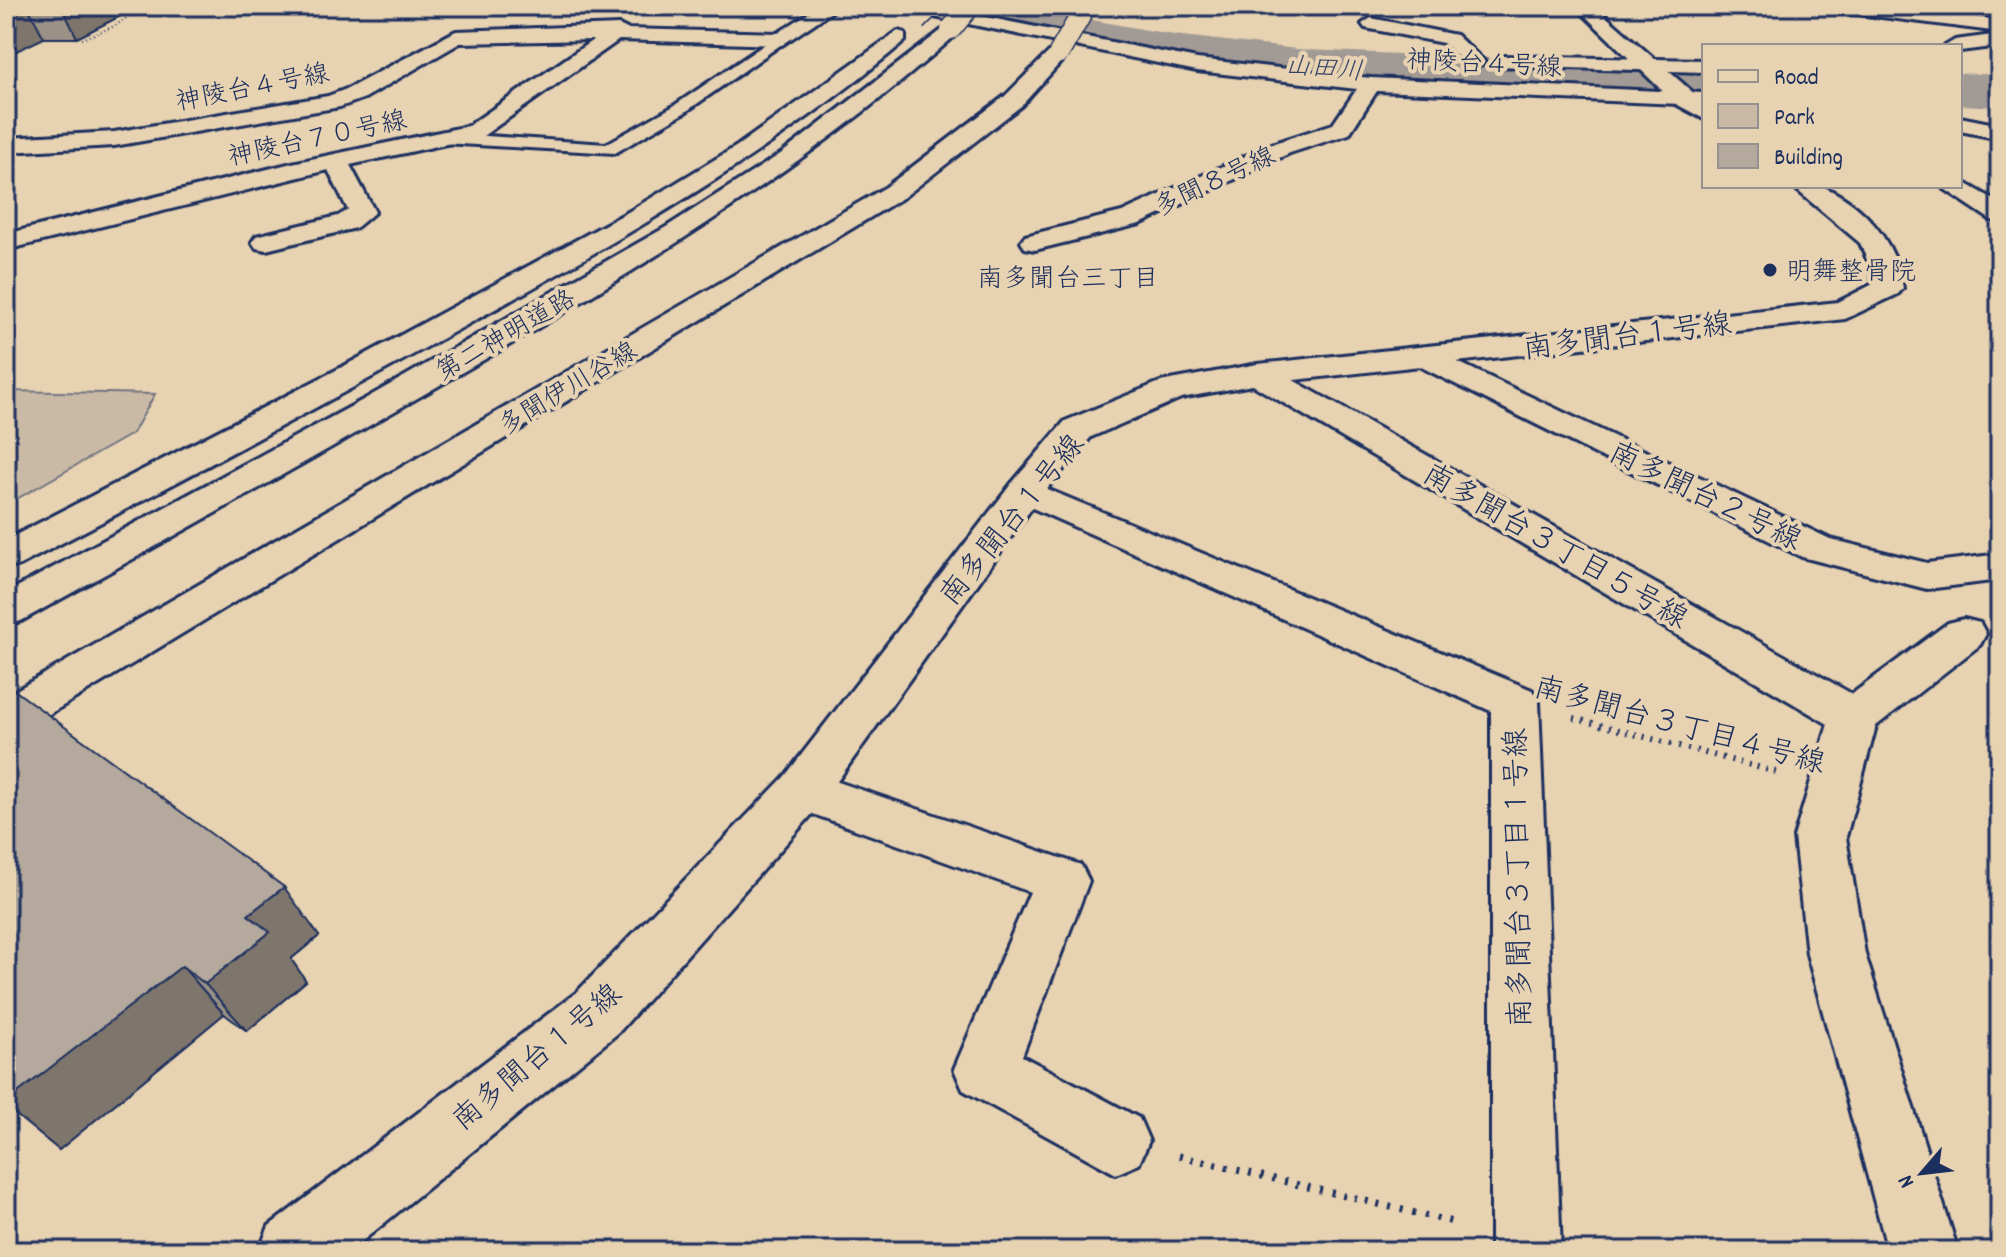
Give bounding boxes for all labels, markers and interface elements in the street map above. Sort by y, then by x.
street label: 神陵台４号線 [1405,43,1563,88]
legend [1702,44,1962,188]
water label: 山田川 [1283,49,1364,92]
street label: 神陵台４号線 [173,56,333,122]
text: Road [1774,62,1819,96]
text: Park [1774,102,1815,136]
street label: 神陵台７０号線 [225,103,411,177]
street label: 多聞８号線 [1149,139,1282,227]
text: Building [1774,142,1843,176]
place label: 明舞整骨院 [1786,255,1916,292]
marker: 明舞整骨院 [1761,261,1779,279]
district label: 南多聞台三丁目 [977,262,1159,299]
street label: 第二神明道路 [430,282,584,392]
street label: 南多聞台１号線 [1521,305,1734,374]
street label: 多聞伊川谷線 [492,334,645,446]
street label: 南多聞台１号線 [932,427,1097,617]
street label: 南多聞台２号線 [1600,434,1808,564]
street label: 南多聞台３丁目５号線 [1413,455,1694,643]
street label: 南多聞台３丁目４号線 [1528,669,1829,788]
street label: 南多聞台３丁目１号線 [1497,728,1546,1028]
street label: 南多聞台１号線 [445,975,633,1143]
north arrow [1882,1133,1962,1213]
text: N [1891,1169,1924,1193]

